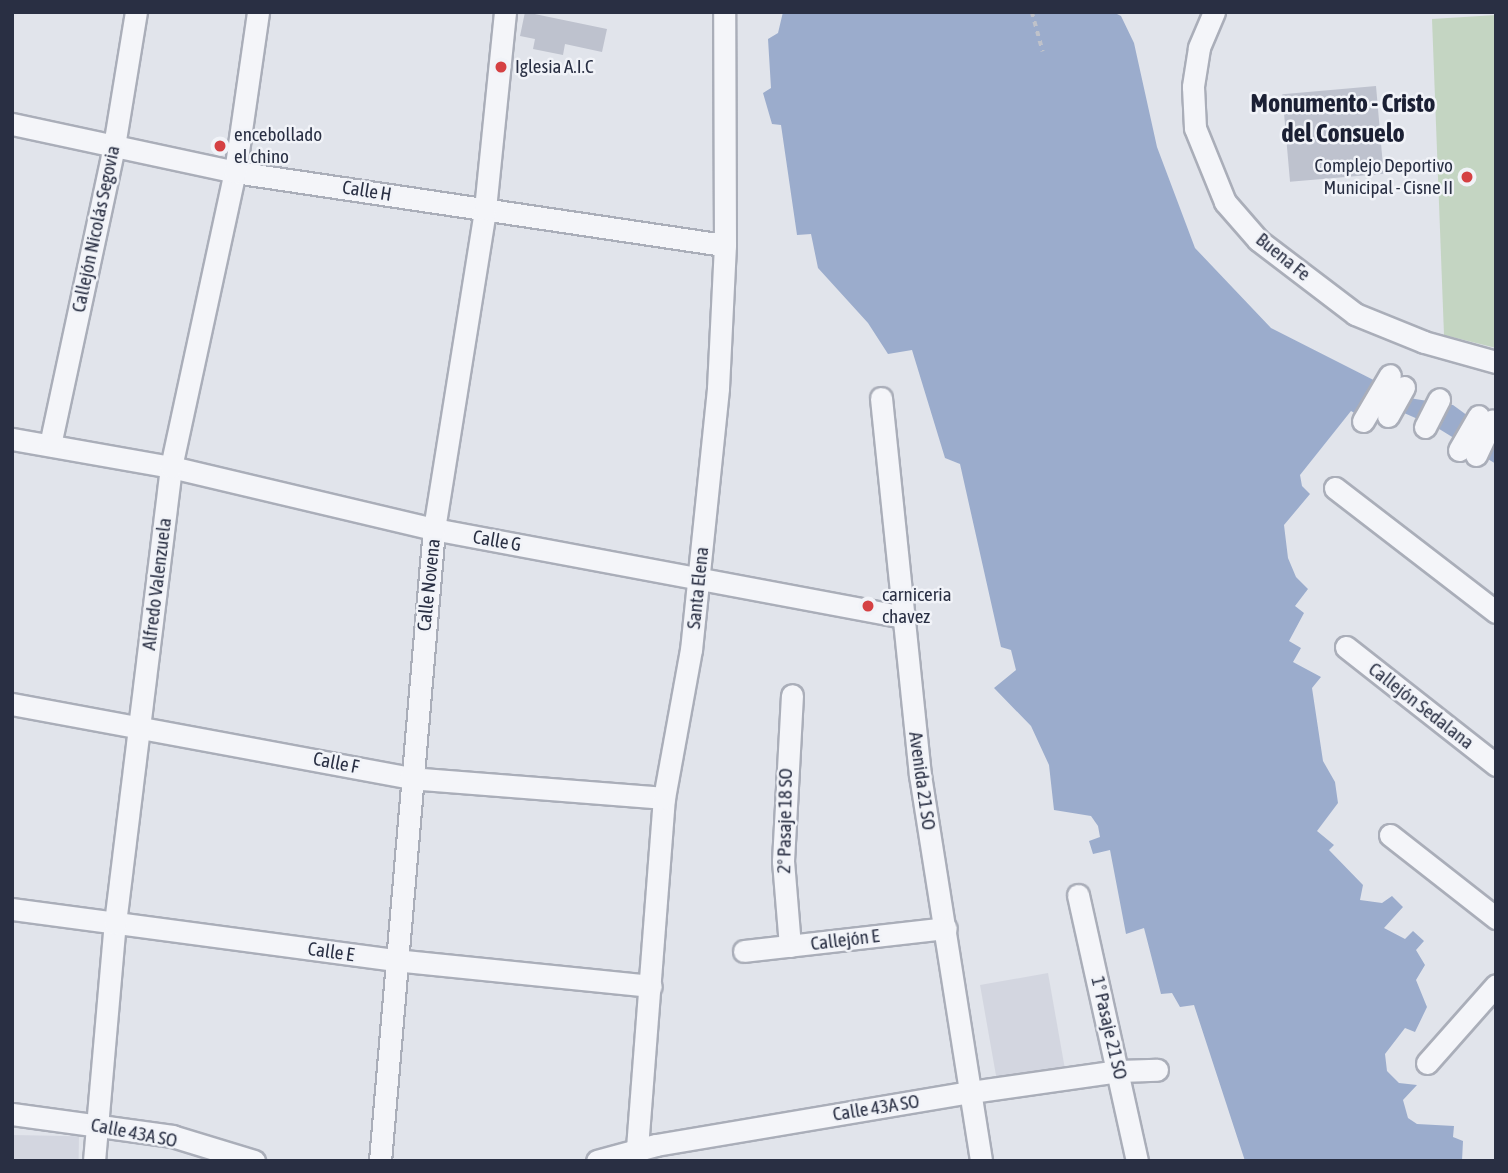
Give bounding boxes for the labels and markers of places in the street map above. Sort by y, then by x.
place label: Iglesia A.I.C [515,56,593,78]
marker: Iglesia A.I.C [493,59,509,75]
place label: encebollado el chino [234,124,322,168]
marker: encebollado el chino [212,138,228,154]
place label: Complejo Deportivo Municipal - Cisne II [1314,155,1453,199]
marker: Complejo Deportivo Municipal - Cisne II [1459,169,1475,185]
place label: carniceria chavez [882,584,952,628]
marker: carniceria chavez [860,598,876,614]

